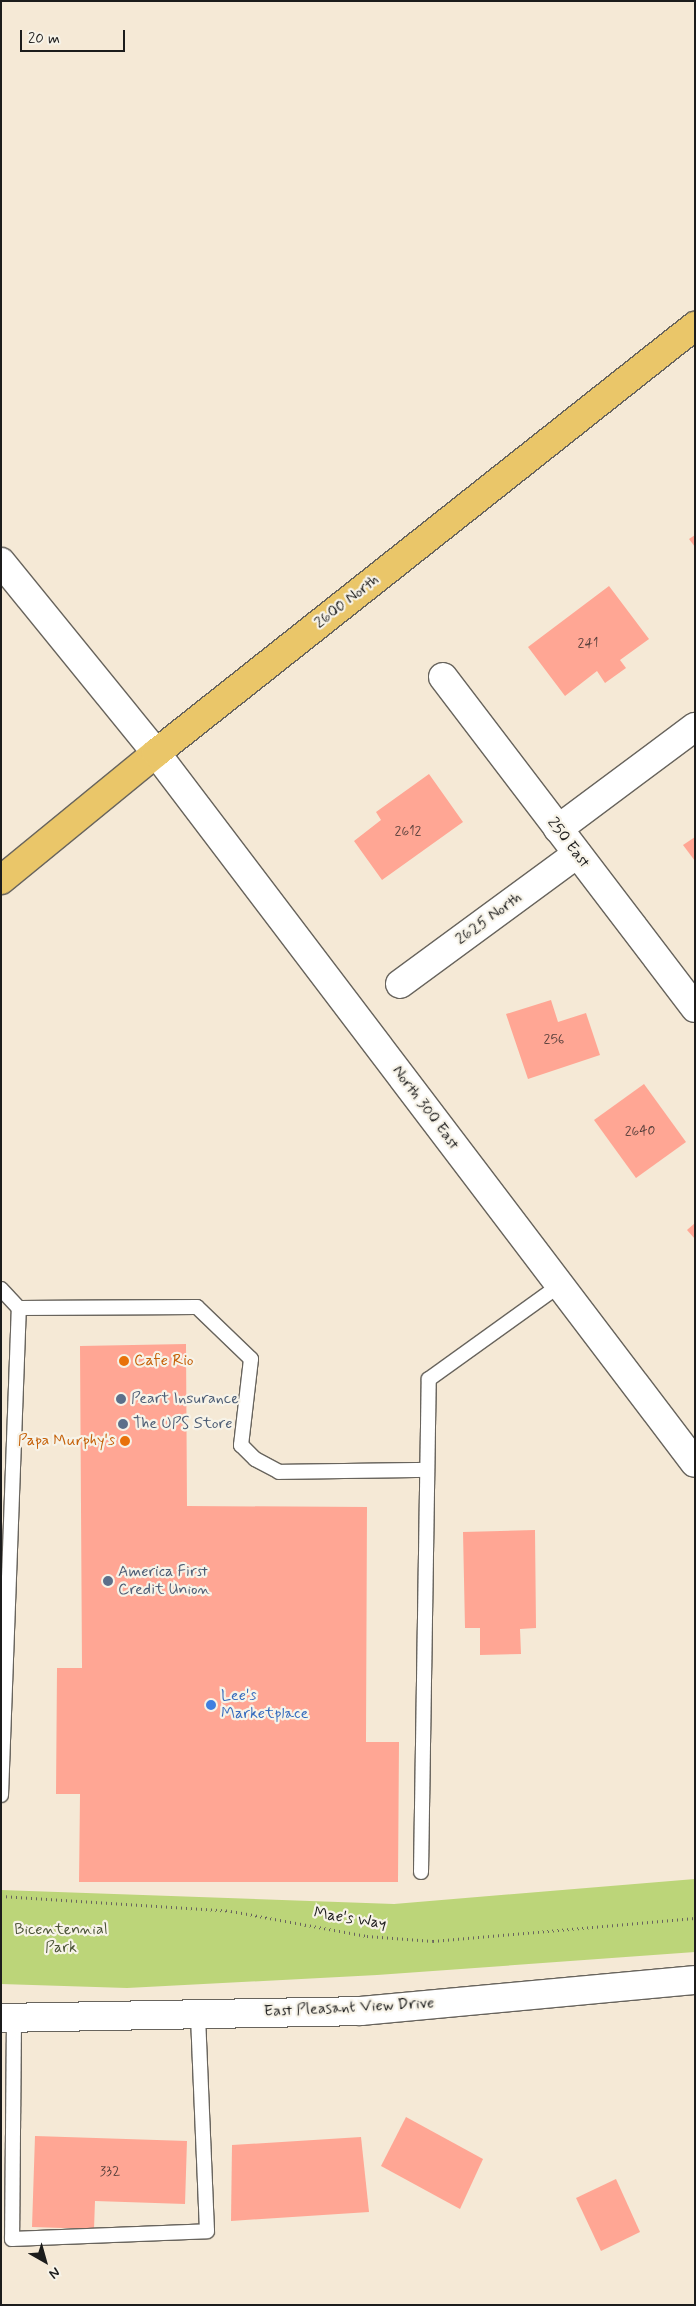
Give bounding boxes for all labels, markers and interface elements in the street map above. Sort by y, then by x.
scale bar [22,20,128,52]
text: 20 m [28,29,60,49]
street label: 2600 North [311,571,383,633]
house number: 241 [578,635,598,651]
street label: 250 East [543,814,593,872]
house number: 2612 [395,823,421,839]
street label: 2625 North [452,889,526,949]
house number: 256 [544,1031,564,1047]
street label: North 300 East [387,1062,463,1154]
house number: 2640 [625,1123,655,1139]
place label: Cafe Rio [134,1351,192,1371]
marker: Cafe Rio [118,1355,130,1367]
place label: Peart Insurance [131,1389,243,1409]
marker: Peart Insurance [115,1393,127,1405]
place label: The UPS Store [133,1414,230,1434]
marker: The UPS Store [117,1418,129,1430]
place label: Papa Murphy's [19,1431,115,1451]
marker: Papa Murphy's [119,1435,131,1447]
place label: America First Credit Union [118,1562,207,1600]
marker: America First Credit Union [102,1575,114,1587]
place label: Lee's Marketplace [221,1686,308,1724]
marker: Lee's Marketplace [205,1699,217,1711]
street label: Mae's Way [311,1904,389,1934]
park label: Bicentennial Park [14,1920,108,1958]
street label: East Pleasant View Drive [265,1994,433,2022]
house number: 332 [100,2163,120,2179]
north arrow [20,2236,70,2286]
text: N [45,2263,63,2283]

